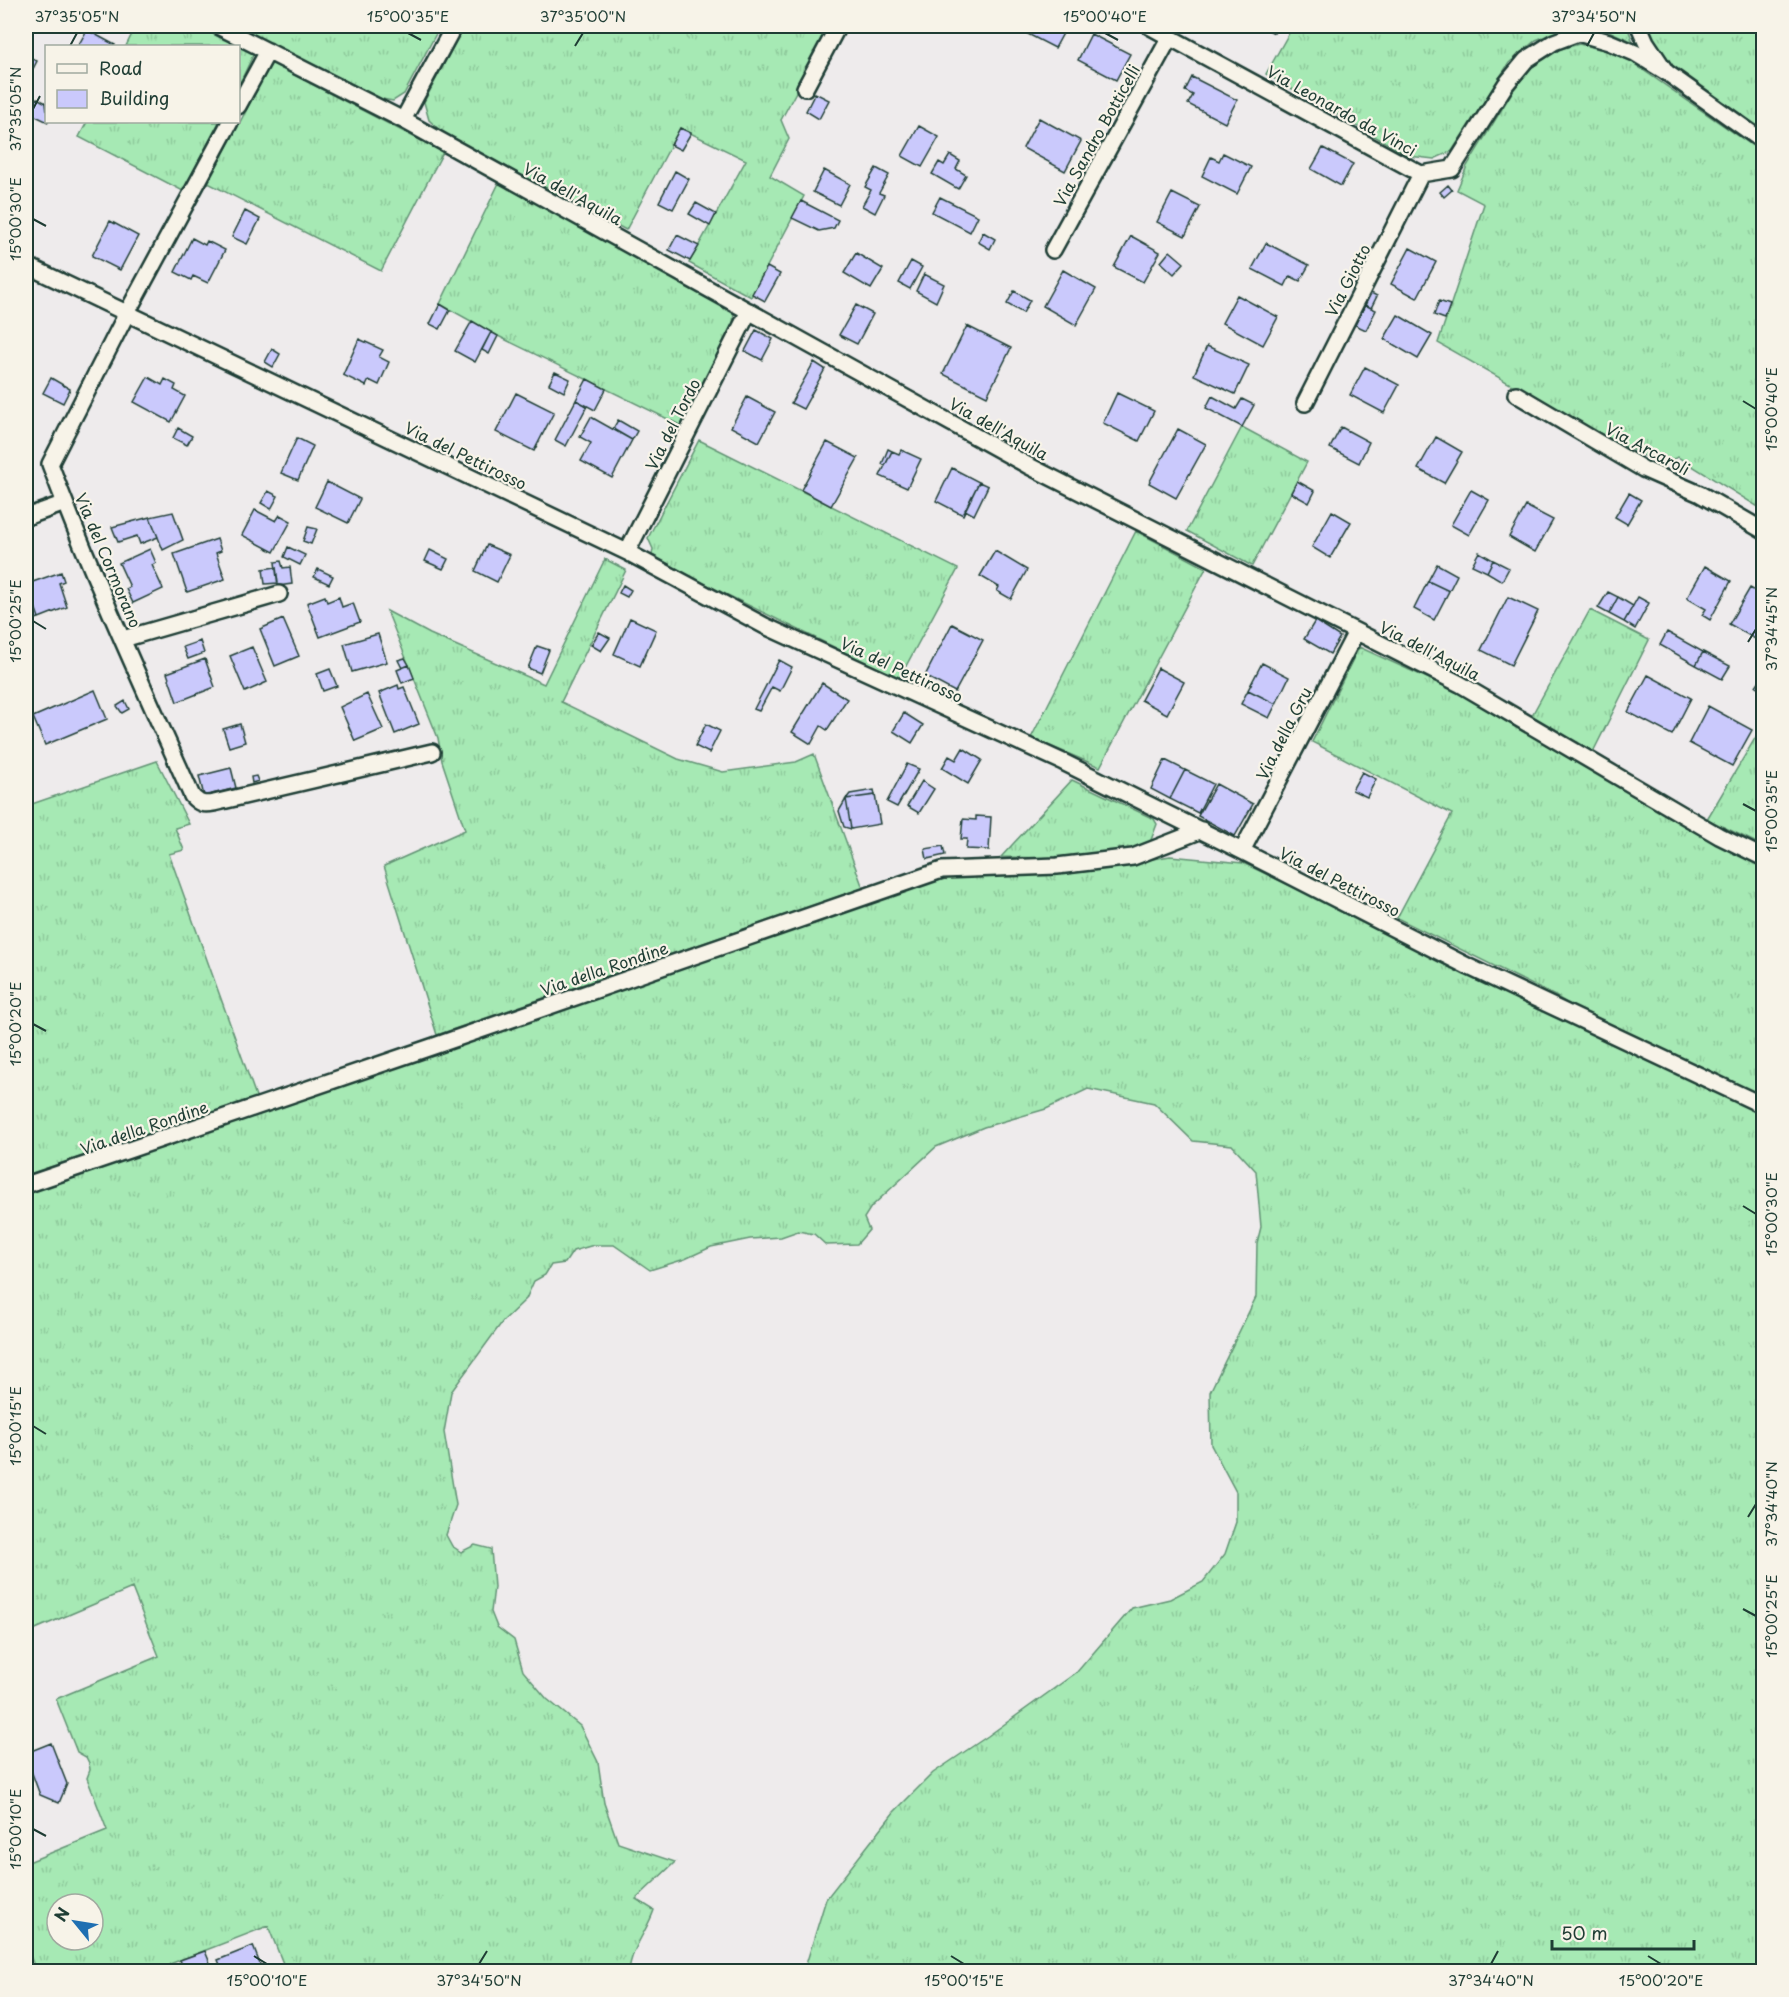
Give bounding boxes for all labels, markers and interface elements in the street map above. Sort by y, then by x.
text: 37°35'05"N [34,4,120,27]
text: 15°00'35"E [367,4,449,27]
text: 37°35'00"N [540,4,626,27]
text: 15°00'40"E [1063,4,1147,27]
text: 37°34'50"N [1551,4,1637,27]
legend [45,45,240,123]
text: Road [99,54,143,81]
street label: Via Leonardo da Vinci [1263,59,1421,161]
street label: Via Sandro Botticelli [1047,60,1145,210]
text: 37°35'05"N [3,66,26,152]
text: Building [99,84,169,111]
street label: Via dell'Aquila [519,156,627,230]
text: 15°00'30"E [3,177,26,261]
street label: Via Giotto [1318,239,1376,321]
text: 15°00'40"E [1759,367,1782,451]
street label: Via del Tordo [639,374,706,474]
street label: Via dell'Aquila [945,391,1053,465]
street label: Via del Pettirosso [401,415,531,495]
street label: Via Arcaroli [1601,416,1695,480]
street label: Via del Cormorano [70,489,148,631]
text: 15°00'25"E [3,579,26,663]
text: 37°34'45"N [1759,587,1782,671]
street label: Via dell'Aquila [1376,614,1484,686]
street label: Via del Pettirosso [837,630,968,708]
street label: Via della Gru [1249,682,1317,784]
text: 15°00'35"E [1759,770,1782,852]
street label: Via del Pettirosso [1275,840,1405,922]
street label: Via della Rondine [537,935,671,1001]
text: 15°00'20"E [3,982,26,1066]
street label: Via della Rondine [77,1094,211,1160]
text: 15°00'30"E [1759,1172,1782,1256]
text: 15°00'15"E [3,1386,26,1466]
text: 37°34'40"N [1759,1461,1782,1547]
text: 15°00'25"E [1759,1574,1782,1658]
text: 15°00'10"E [3,1789,26,1869]
north arrow [45,1892,105,1952]
text: N [48,1903,75,1925]
scale bar [1552,1913,1694,1951]
text: 50 m [1561,1919,1608,1946]
text: 15°00'10"E [227,1968,307,1991]
text: 37°34'50"N [436,1968,522,1991]
text: 15°00'15"E [924,1968,1004,1991]
text: 37°34'40"N [1448,1968,1534,1991]
text: 15°00'20"E [1619,1968,1703,1991]

